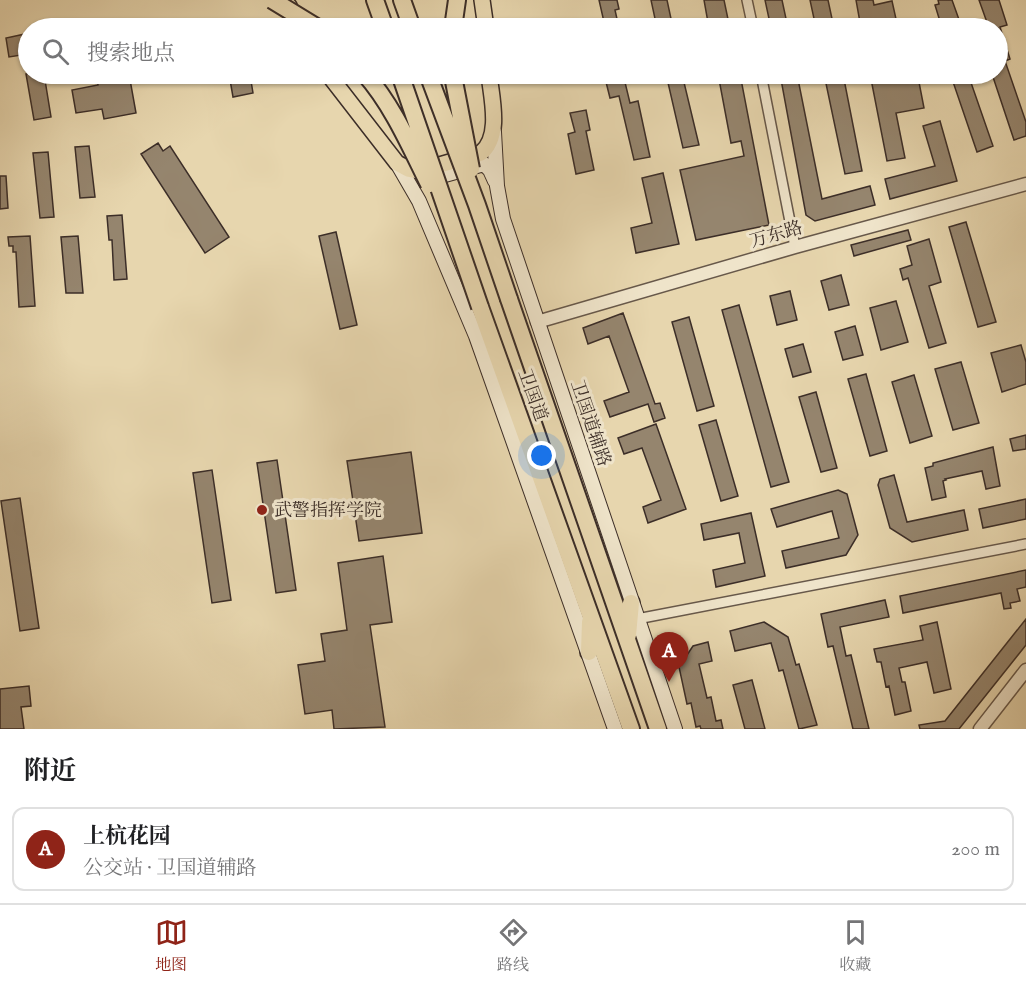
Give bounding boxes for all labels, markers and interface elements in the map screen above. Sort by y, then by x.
search box [18,18,1008,84]
icon: search [39,35,72,68]
text: 搜索地点 [87,40,175,68]
street label: 万东路 [747,217,806,254]
street label: 卫国道 [512,366,552,425]
street label: 卫国道辅路 [564,377,615,470]
your location [527,441,556,470]
place label: 武警指挥学院 [274,500,382,523]
marker: 武警指挥学院 [255,503,269,517]
pin: A [650,632,688,682]
text: 附近 [24,755,76,788]
text: 上杭花园 [83,823,171,851]
text: A [39,837,52,862]
text: 200 m [951,837,1000,862]
text: 公交站 · 卫国道辅路 [83,856,256,881]
tab: 地图 [155,916,188,976]
tab: 路线 [497,916,530,976]
tab: 收藏 [839,916,872,976]

